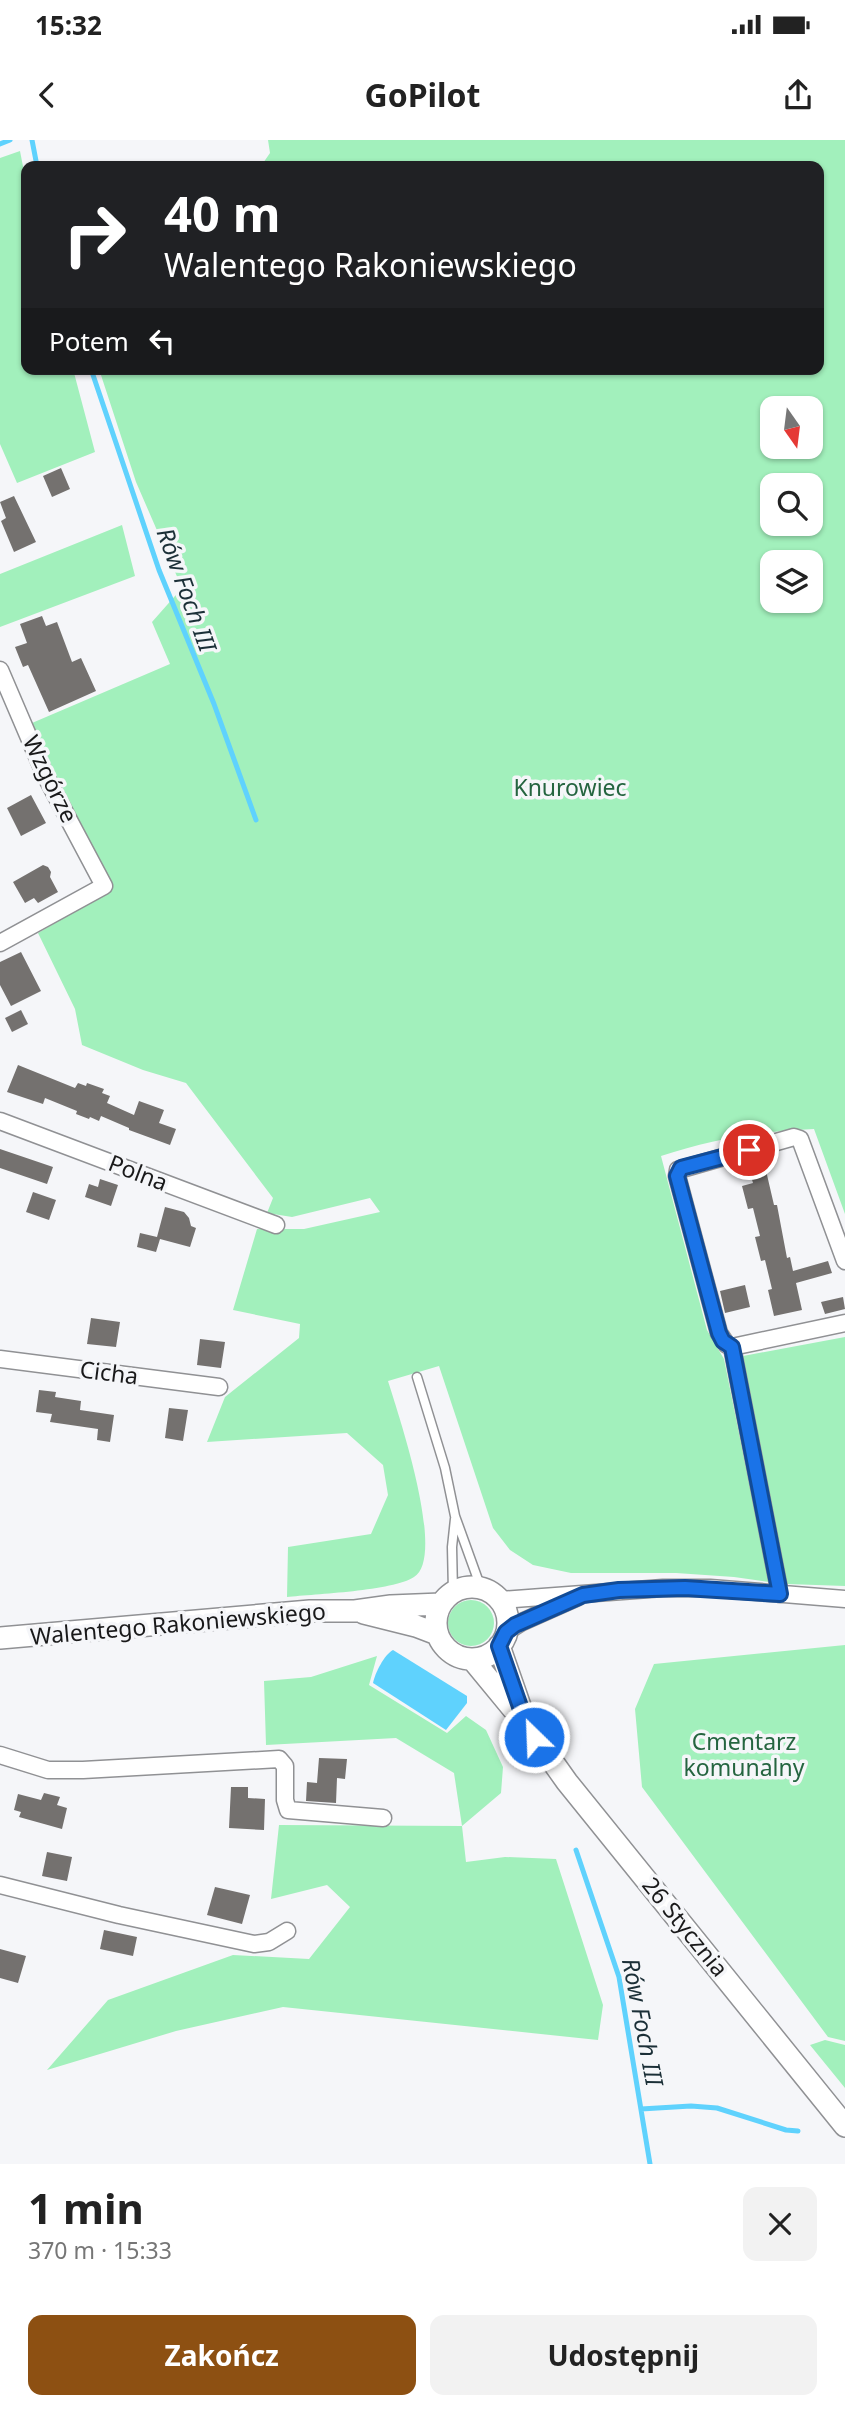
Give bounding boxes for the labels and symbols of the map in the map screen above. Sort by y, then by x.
north arrow [760,396,822,458]
water label: Rów Foch III [150,523,226,658]
street label: Wzgórze [16,730,86,828]
park label: Knurowiec [513,771,627,803]
pin [719,1120,779,1180]
street label: Polna [104,1146,173,1198]
street label: Cicha [78,1353,140,1391]
street label: Walentego Rakoniewskiego [29,1594,327,1652]
position arrow [497,1700,571,1774]
park label: Cmentarz komunalny [684,1725,805,1783]
street label: 26 Stycznia [636,1870,736,1983]
water label: Rów Foch III [615,1955,672,2091]

